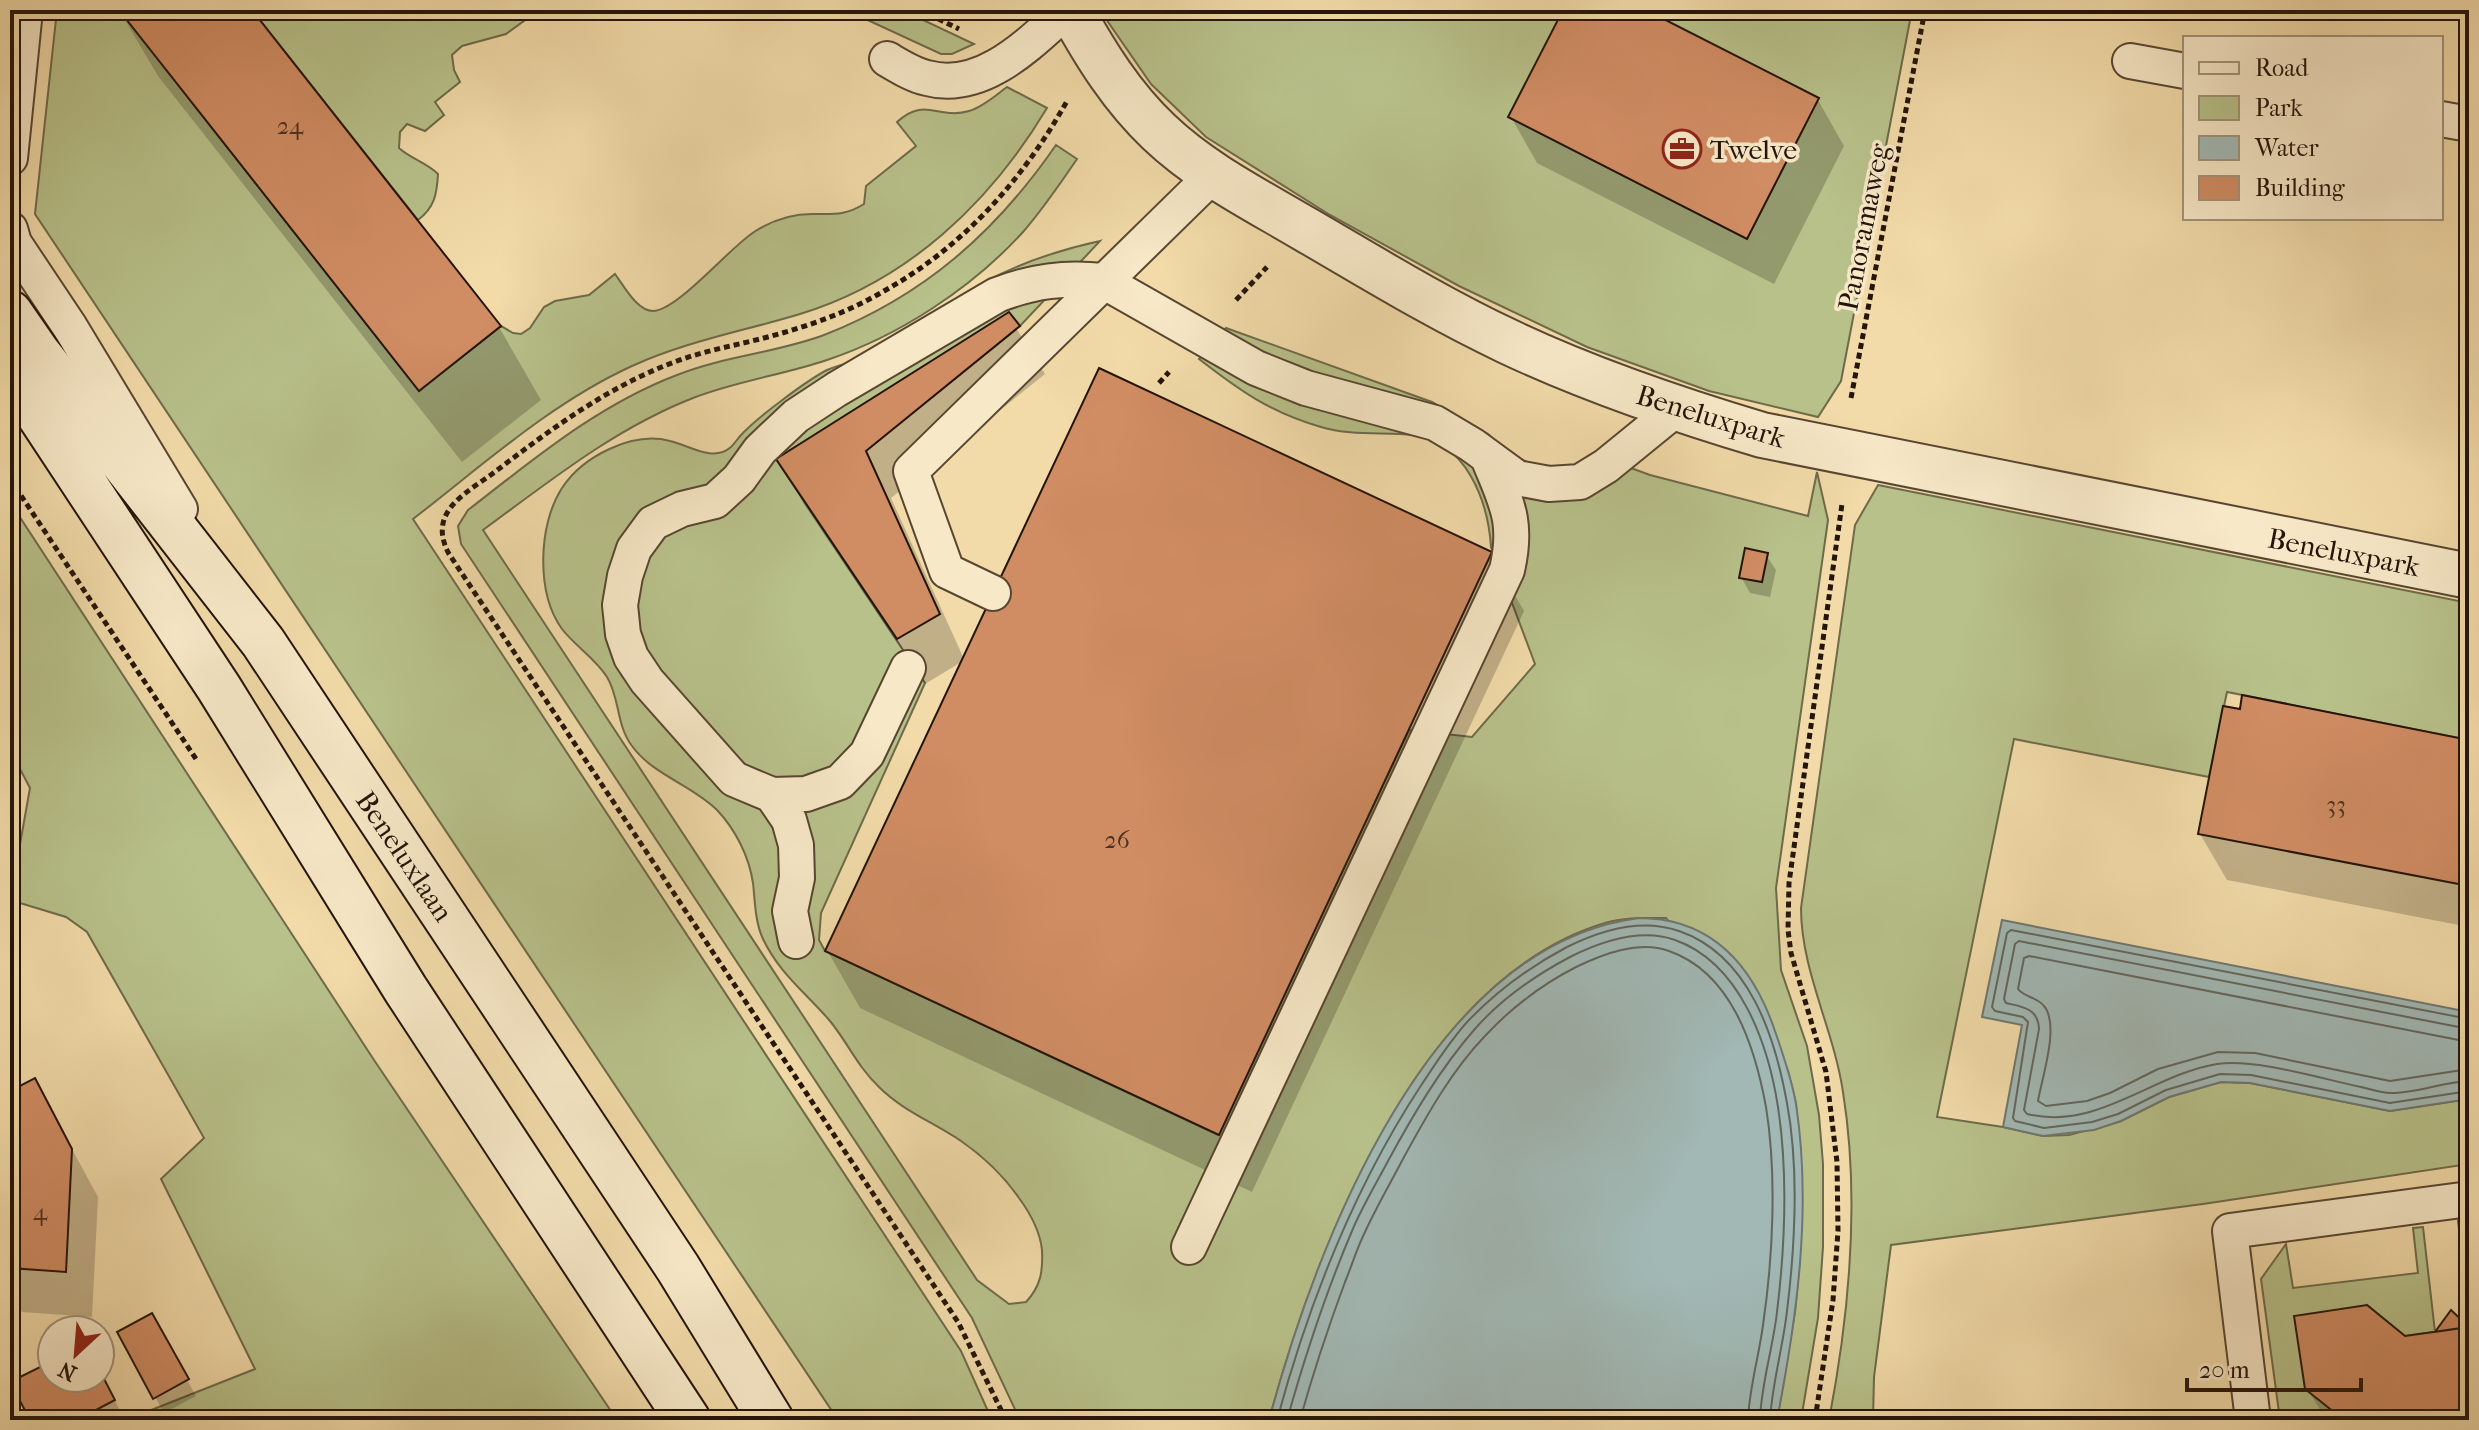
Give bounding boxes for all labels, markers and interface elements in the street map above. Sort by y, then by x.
legend [2183,36,2443,220]
text: Road [2255,54,2309,82]
text: Park [2255,94,2303,122]
house number: 24 [277,112,304,140]
office icon: Twelve [1661,128,1703,170]
place label: Twelve [1710,133,1797,166]
text: Water [2254,134,2319,162]
street label: Panoramaweg [1831,140,1896,313]
text: Building [2255,174,2346,202]
street label: Beneluxpark [1632,378,1790,455]
street label: Beneluxpark [2265,522,2423,584]
street label: Beneluxlaan [349,785,460,928]
house number: 33 [2326,791,2346,819]
house number: 26 [1104,826,1131,854]
house number: 4 [33,1198,48,1226]
north arrow [36,1314,116,1394]
scale bar [2187,1342,2361,1392]
text: N [54,1356,81,1386]
text: 20 m [2199,1356,2250,1384]

